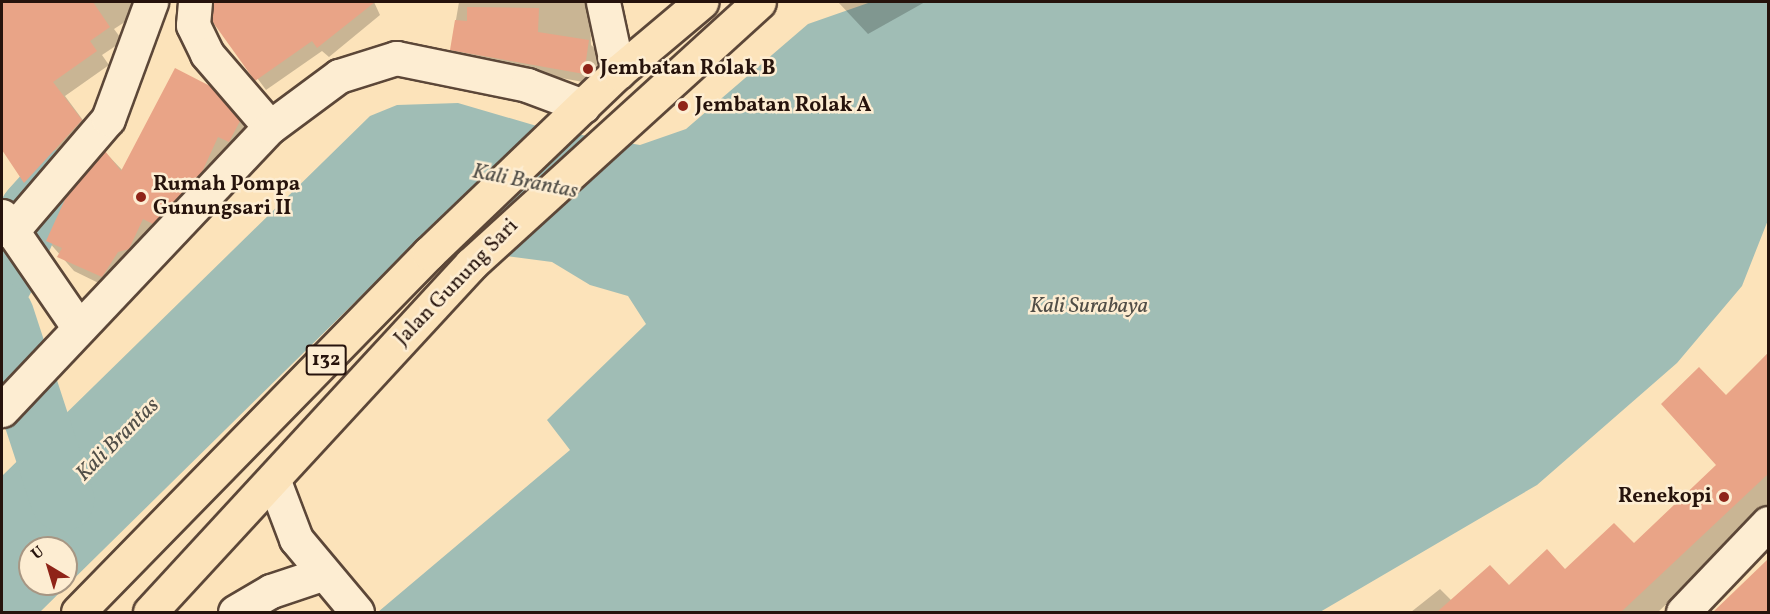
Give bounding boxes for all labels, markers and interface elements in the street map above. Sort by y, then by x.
place label: Jembatan Rolak B [600,56,776,82]
marker: Jembatan Rolak B [581,62,595,76]
place label: Jembatan Rolak A [695,93,872,119]
marker: Jembatan Rolak A [676,99,690,113]
water label: Kali Brantas [470,159,580,205]
place label: Rumah Pompa Gunungsari II [153,172,300,222]
marker: Rumah Pompa Gunungsari II [134,190,148,204]
street label: Jalan Gunung Sari [390,214,524,352]
water label: Kali Surabaya [1030,294,1148,320]
road number: 132 [305,343,347,377]
water label: Kali Brantas [71,393,165,487]
place label: Renekopi [1618,484,1712,510]
marker: Renekopi [1717,490,1731,504]
north arrow [18,536,78,596]
text: U [27,541,49,565]

